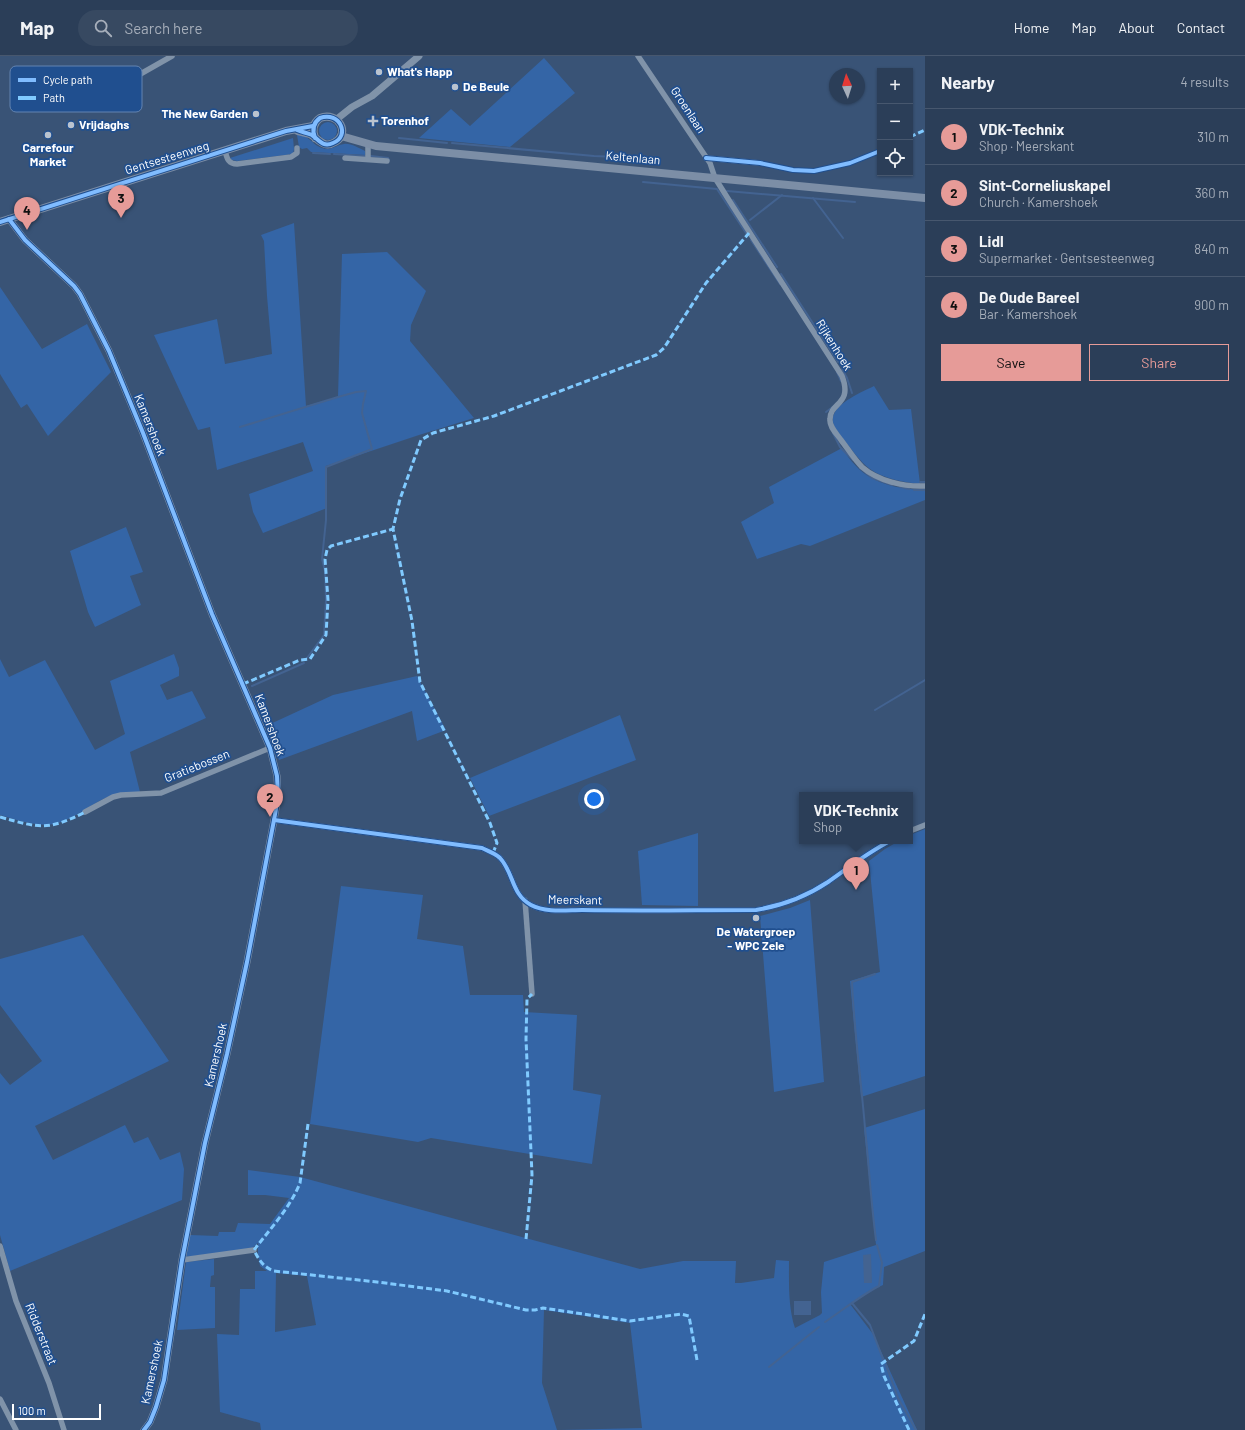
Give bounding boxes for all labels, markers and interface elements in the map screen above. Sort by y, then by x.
search box [78,10,358,46]
text: Map [20,16,54,39]
icon: search [92,17,114,39]
text: Search here [124,19,202,37]
text: Home [1014,19,1050,36]
text: Map [1072,19,1096,36]
text: About [1118,19,1155,36]
text: Contact [1177,19,1225,36]
place label: What's Happ [387,64,453,78]
legend [10,66,142,112]
marker: What's Happ [374,67,384,77]
north arrow [829,68,865,104]
map controls [877,68,913,176]
button: + [877,68,913,104]
text: Nearby [941,72,995,92]
text: Cycle path [43,73,93,86]
text: 4 results [1181,74,1229,90]
place label: De Beule [463,79,510,93]
marker: De Beule [450,82,460,92]
street label: Groenlaan [669,84,709,135]
text: Path [43,91,65,104]
button: − [877,104,913,140]
place label: The New Garden [162,106,248,120]
marker: The New Garden [251,109,261,119]
place label: Torenhof [381,113,429,127]
marker: Torenhof [368,116,378,126]
place label: Vrijdaghs [79,117,129,131]
marker: Vrijdaghs [66,120,76,130]
text: VDK-Technix [979,120,1064,138]
text: 1 [952,129,956,145]
text: 310 m [1197,129,1229,145]
marker: Carrefour Market [43,130,53,140]
street label: Gentsesteenweg [123,138,210,176]
text: Shop · Meerskant [979,138,1075,154]
place label: Carrefour Market [22,140,74,168]
button: locate [877,140,913,176]
street label: Keltenlaan [605,148,661,166]
text: Sint-Corneliuskapel [979,176,1110,194]
pin: 3 [108,185,134,218]
text: 2 [950,185,958,201]
text: 360 m [1195,185,1229,201]
text: Church · Kamershoek [979,194,1098,210]
pin: 4 [14,197,40,230]
text: Lidl [979,232,1004,250]
text: 3 [950,241,958,257]
text: 840 m [1194,241,1229,257]
text: Supermarket · Gentsesteenweg [979,250,1154,266]
text: De Oude Bareel [979,288,1079,306]
text: 4 [950,297,958,313]
text: 900 m [1194,297,1229,313]
text: Bar · Kamershoek [979,306,1077,322]
street label: Rijkenhoek [814,316,856,372]
button: Save [941,344,1081,381]
button: Share [1089,344,1229,381]
street label: Kamershoek [132,392,170,457]
street label: Kamershoek [253,692,289,758]
street label: Gratiebossen [162,746,231,784]
pin: 2 [257,784,283,817]
your location [584,789,604,809]
popup [799,792,913,844]
text: VDK-Technix [813,801,899,819]
text: Shop [813,819,842,835]
pin: 1 [843,857,869,890]
street label: Meerskant [548,892,602,906]
marker: De Watergroep - WPC Zele [751,913,761,923]
place label: De Watergroep - WPC Zele [717,924,796,952]
street label: Kamershoek [201,1021,229,1088]
street label: Ridderstraat [23,1301,61,1367]
street label: Kamershoek [137,1338,165,1405]
scale bar [12,1402,101,1421]
text: 100 m [18,1404,46,1417]

